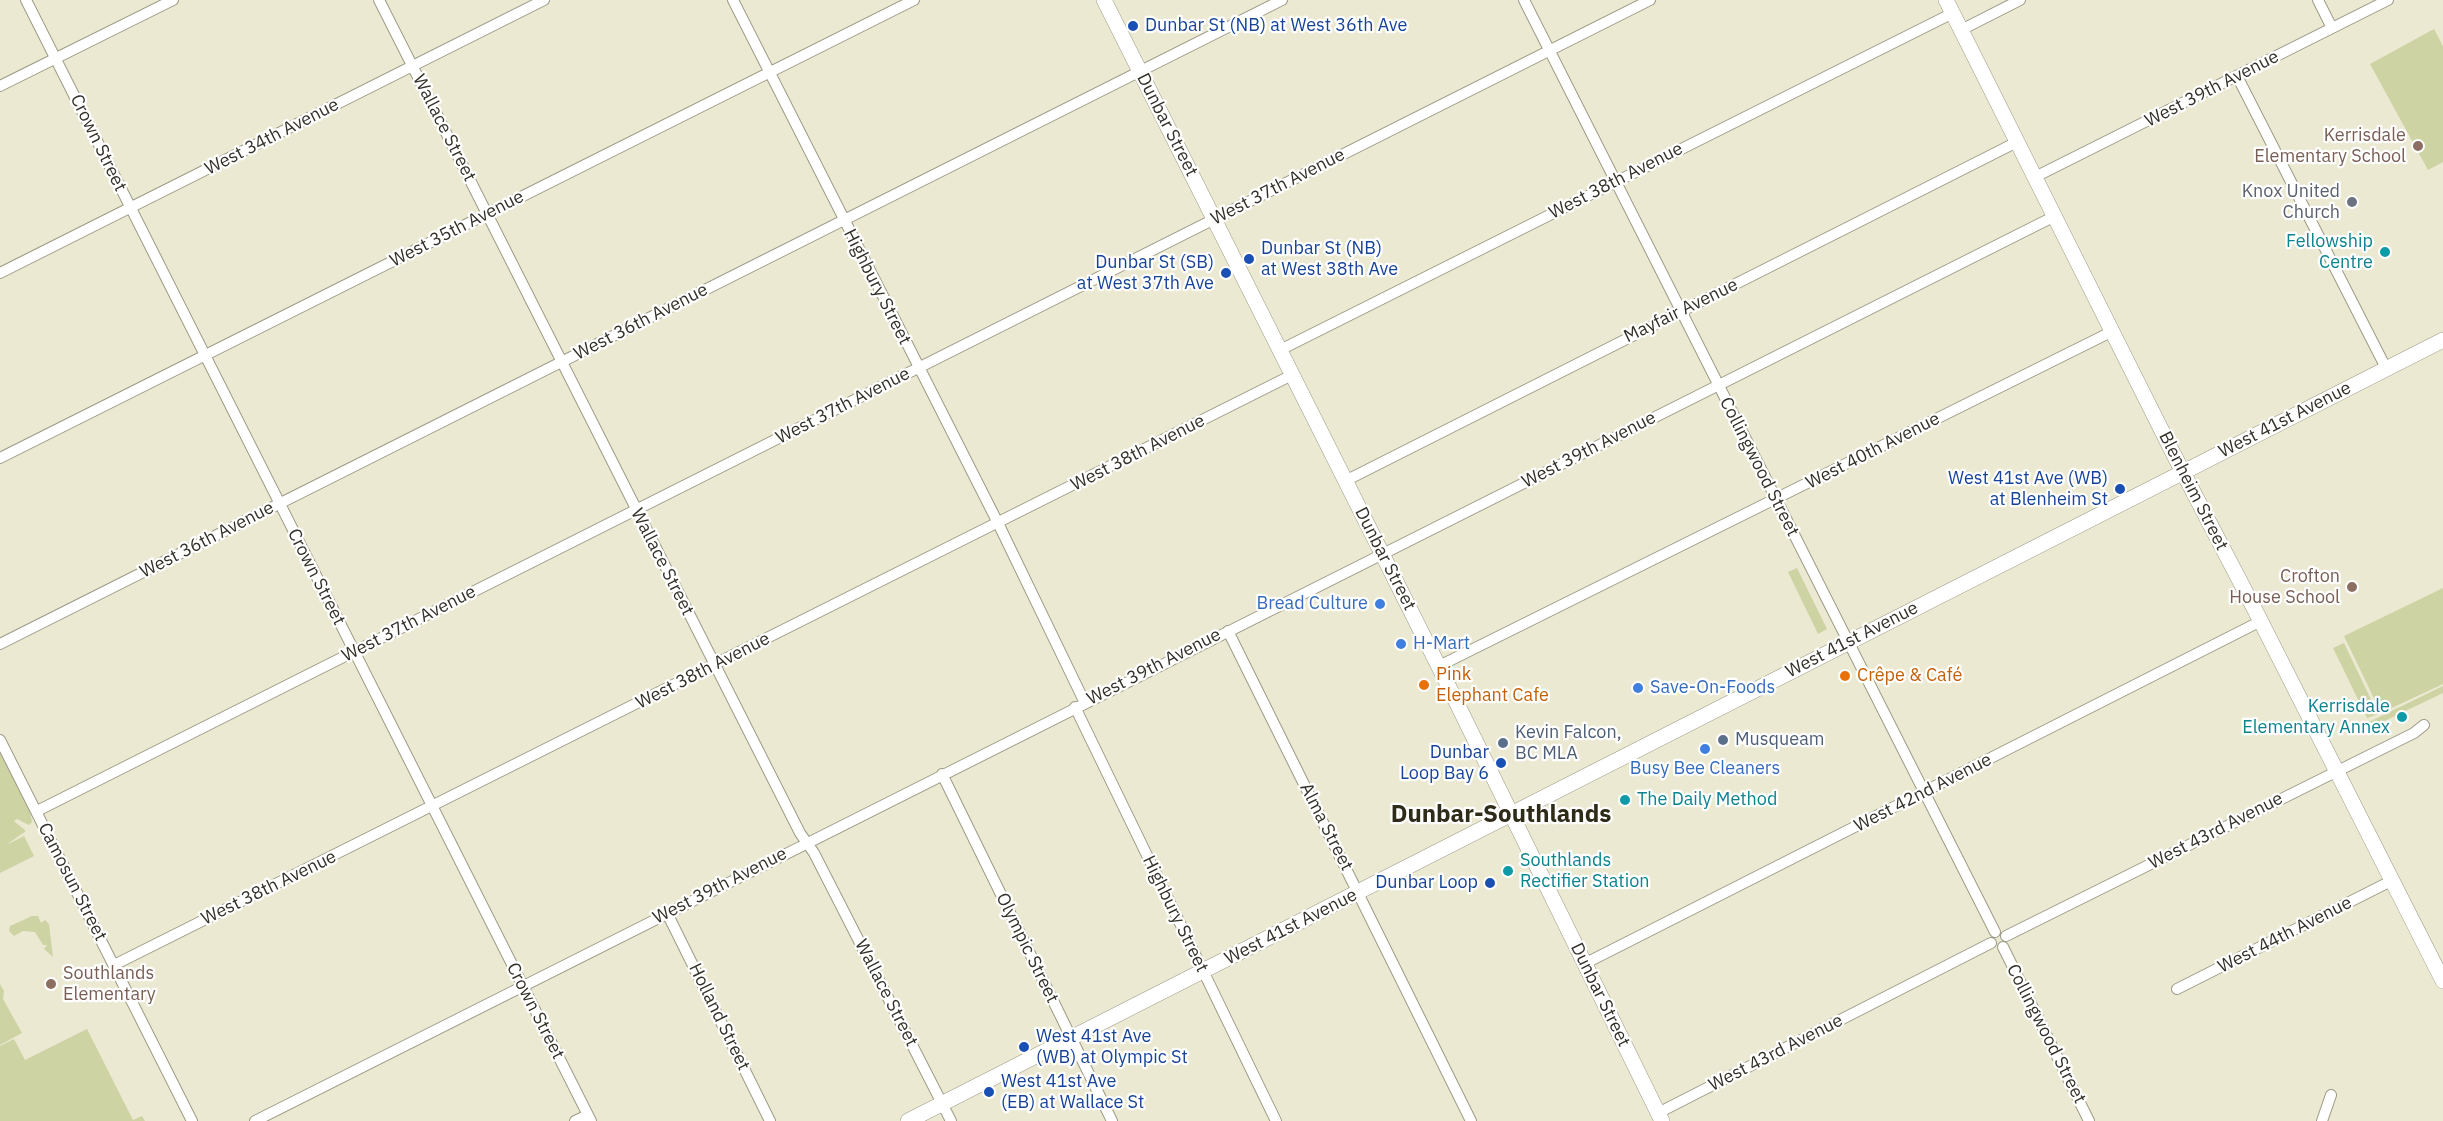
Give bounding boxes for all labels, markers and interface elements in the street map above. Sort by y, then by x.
place label: Dunbar St (NB) at West 36th Ave [1145,15,1407,37]
marker: Dunbar St (NB) at West 36th Ave [1126,19,1140,33]
street label: West 39th Avenue [2141,46,2283,132]
street label: Dunbar Street [1132,70,1202,180]
street label: Wallace Street [408,71,480,185]
street label: Crown Street [65,91,131,195]
street label: West 34th Avenue [201,94,343,180]
place label: Kerrisdale Elementary School [2254,125,2406,168]
street label: West 38th Avenue [1545,138,1687,224]
marker: Kerrisdale Elementary School [2411,139,2425,153]
street label: West 37th Avenue [1207,144,1349,230]
place label: Knox United Church [2242,181,2340,224]
street label: West 35th Avenue [386,186,528,272]
marker: Knox United Church [2345,195,2359,209]
street label: Highbury Street [839,226,915,348]
place label: Fellowship Centre [2286,231,2373,274]
place label: Dunbar St (NB) at West 38th Ave [1261,238,1398,280]
marker: Fellowship Centre [2378,245,2392,259]
place label: Dunbar St (SB) at West 37th Ave [1077,252,1214,294]
marker: Dunbar St (NB) at West 38th Ave [1242,252,1256,266]
marker: Dunbar St (SB) at West 37th Ave [1219,266,1233,280]
street label: Mayfair Avenue [1621,274,1741,348]
street label: West 36th Avenue [570,279,712,365]
street label: West 37th Avenue [772,363,914,449]
street label: West 41st Avenue [2215,377,2355,463]
street label: Collingwood Street [1715,394,1803,540]
street label: West 39th Avenue [1518,407,1660,493]
street label: West 40th Avenue [1802,408,1944,494]
street label: West 38th Avenue [1067,410,1209,496]
street label: Blenheim Street [2154,428,2232,554]
place label: West 41st Ave (WB) at Blenheim St [1948,468,2108,510]
marker: West 41st Ave (WB) at Blenheim St [2113,482,2127,496]
street label: West 36th Avenue [136,497,278,583]
street label: Dunbar Street [1350,504,1420,614]
street label: Wallace Street [626,505,698,619]
street label: Crown Street [282,525,350,629]
place label: Crofton House School [2229,566,2340,608]
marker: Crofton House School [2345,580,2359,594]
street label: West 37th Avenue [338,581,480,667]
place label: Bread Culture [1256,593,1368,615]
marker: Bread Culture [1373,597,1387,611]
street label: West 41st Avenue [1782,597,1922,683]
street label: West 39th Avenue [1083,624,1225,710]
street label: West 38th Avenue [632,628,774,714]
place label: H-Mart [1413,633,1470,655]
marker: H-Mart [1394,637,1408,651]
place label: Pink Elephant Cafe [1436,664,1549,706]
place label: Crêpe & Café [1857,665,1962,687]
marker: Crêpe & Café [1838,669,1852,683]
place label: Save-On-Foods [1650,677,1775,699]
marker: Pink Elephant Cafe [1417,678,1431,692]
marker: Save-On-Foods [1631,681,1645,695]
place label: Kerrisdale Elementary Annex [2242,696,2390,738]
marker: Kerrisdale Elementary Annex [2395,710,2409,724]
place label: Kevin Falcon, BC MLA [1515,722,1622,764]
place label: Musqueam [1735,729,1824,751]
marker: Musqueam [1716,733,1730,747]
marker: Kevin Falcon, BC MLA [1496,736,1510,750]
place label: Dunbar Loop Bay 6 [1400,742,1489,784]
marker: Busy Bee Cleaners [1698,742,1712,756]
street label: West 42nd Avenue [1851,749,1995,837]
marker: Dunbar Loop Bay 6 [1494,756,1508,770]
place label: Busy Bee Cleaners [1630,758,1780,780]
street label: Alma Street [1295,780,1357,874]
street label: West 43rd Avenue [2145,788,2287,874]
place label: The Daily Method [1637,789,1777,811]
marker: The Daily Method [1618,793,1632,807]
district label: Dunbar-Southlands [1391,801,1611,829]
street label: Camosun Street [33,819,111,945]
street label: West 39th Avenue [649,843,791,929]
street label: West 38th Avenue [198,846,340,930]
place label: Southlands Rectifier Station [1520,850,1649,892]
street label: Highbury Street [1137,852,1213,976]
marker: Southlands Rectifier Station [1501,864,1515,878]
place label: Dunbar Loop [1375,872,1478,894]
marker: Dunbar Loop [1483,876,1497,890]
street label: West 41st Avenue [1221,884,1361,970]
street label: Olympic Street [991,889,1063,1007]
street label: West 44th Avenue [2214,892,2356,978]
street label: Wallace Street [850,936,922,1050]
street label: Dunbar Street [1566,940,1634,1050]
street label: Crown Street [501,959,569,1063]
street label: Holland Street [684,960,754,1074]
street label: Collingwood Street [2002,961,2090,1107]
place label: Southlands Elementary [63,963,156,1006]
marker: Southlands Elementary [44,977,58,991]
street label: West 43rd Avenue [1705,1010,1847,1096]
place label: West 41st Ave (WB) at Olympic St [1036,1026,1188,1068]
marker: West 41st Ave (WB) at Olympic St [1017,1040,1031,1054]
place label: West 41st Ave (EB) at Wallace St [1001,1071,1144,1114]
marker: West 41st Ave (EB) at Wallace St [982,1085,996,1099]

